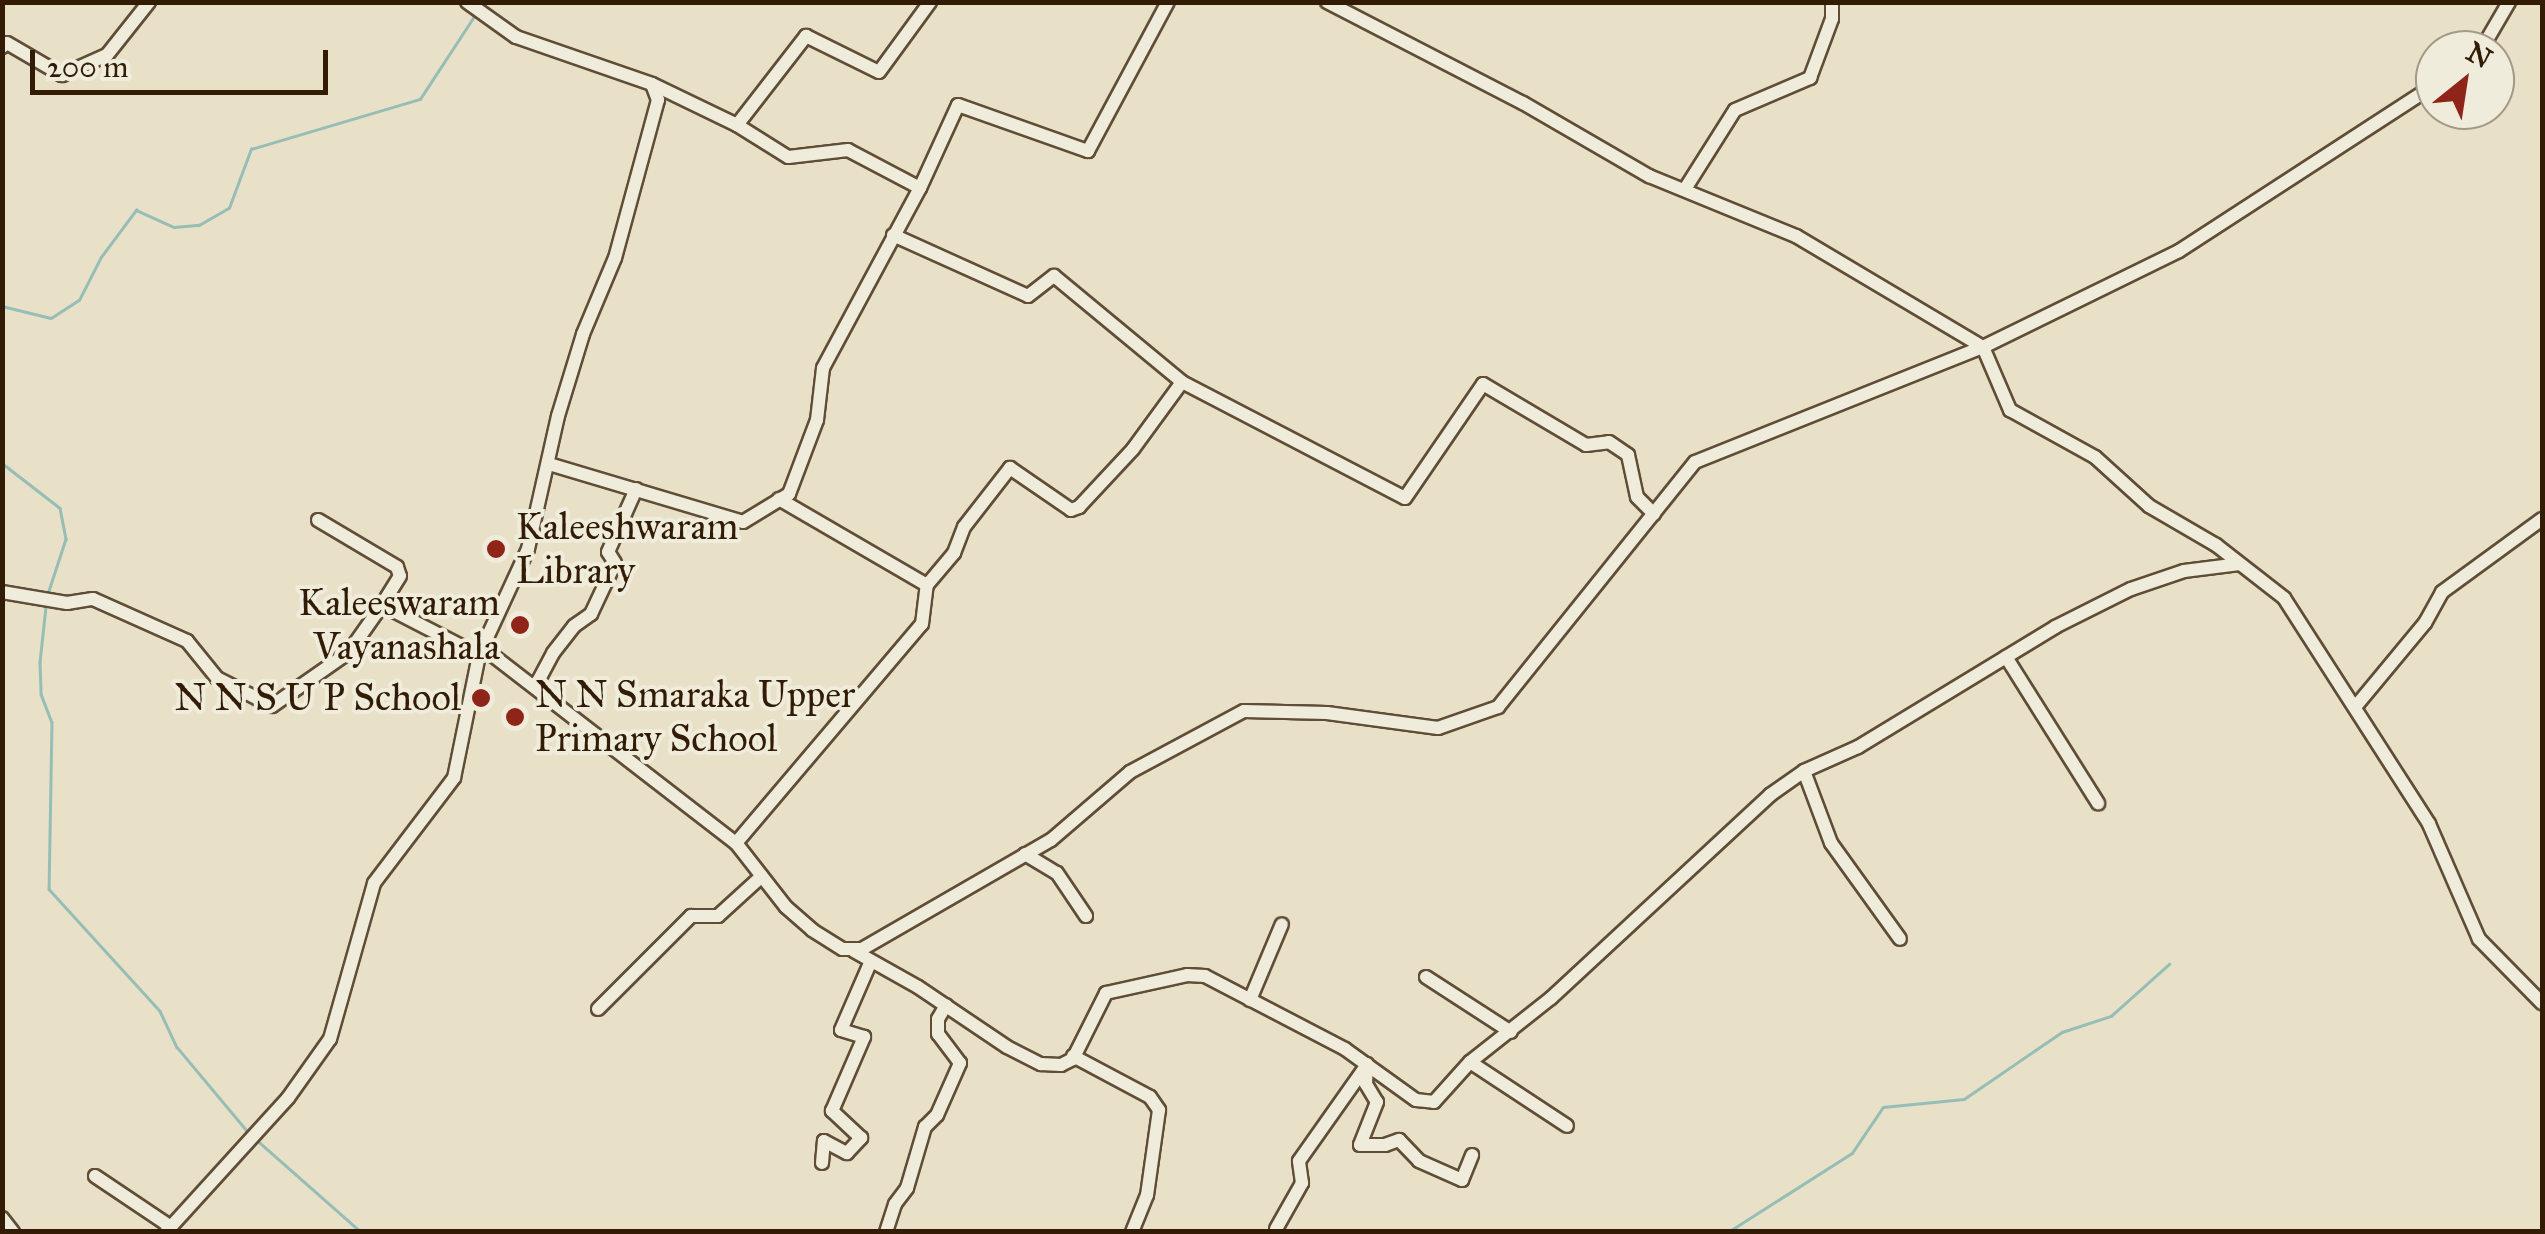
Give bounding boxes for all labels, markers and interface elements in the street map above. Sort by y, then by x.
scale bar [35,30,332,92]
north arrow [2415,30,2515,130]
text: N [2460,34,2498,76]
text: 200 m [47,49,128,85]
place label: Kaleeshwaram Library [516,504,738,594]
marker: Kaleeshwaram Library [485,538,507,560]
place label: Kaleeswaram Vayanashala [298,580,500,669]
marker: Kaleeswaram Vayanashala [509,614,531,636]
place label: N N Smaraka Upper Primary School [535,672,855,762]
place label: N N S U P School [174,675,461,721]
marker: N N S U P School [470,687,492,709]
marker: N N Smaraka Upper Primary School [504,706,526,728]

